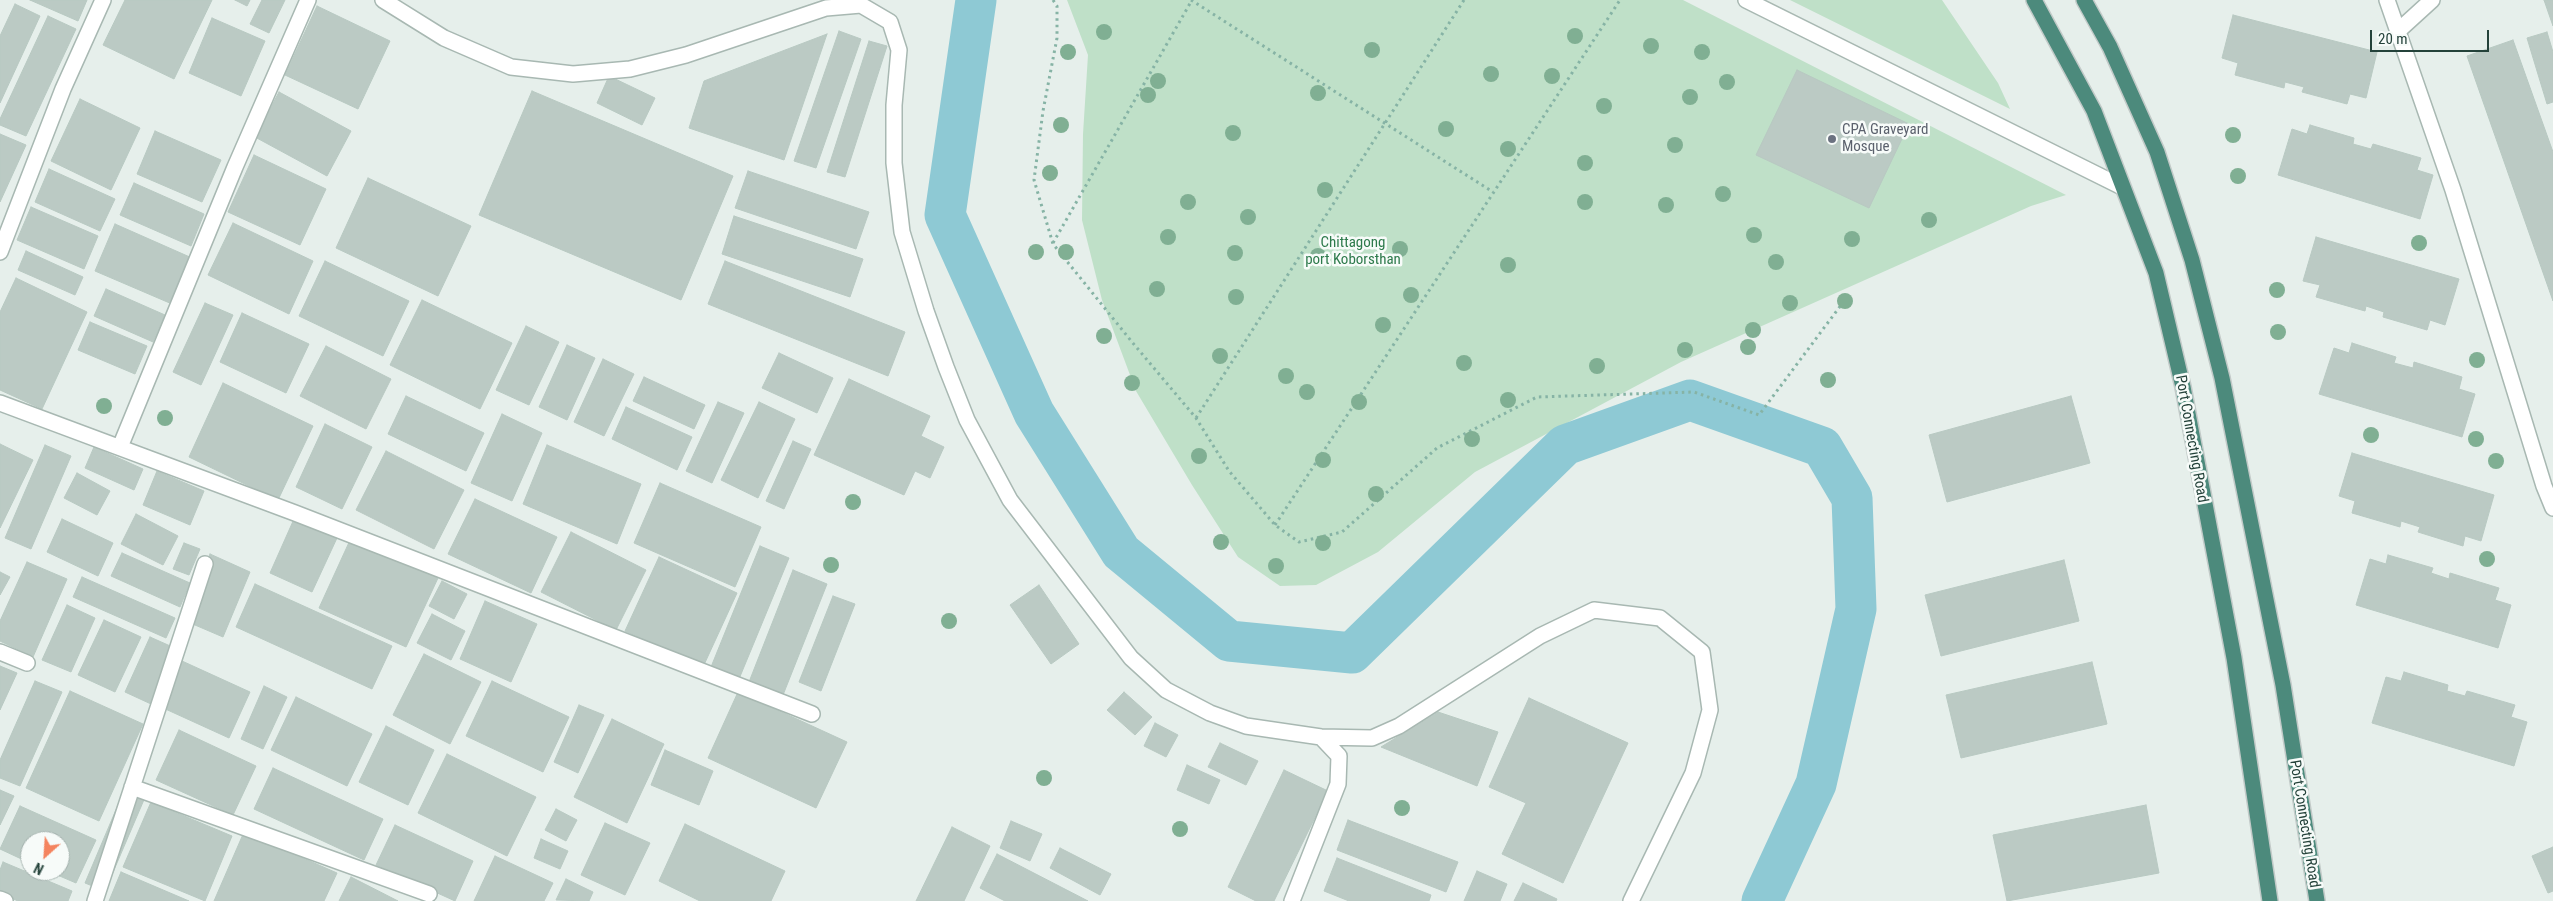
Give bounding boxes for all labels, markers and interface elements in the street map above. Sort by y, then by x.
scale bar [2373,20,2492,52]
text: 20 m [2378,30,2408,48]
place label: CPA Graveyard Mosque [1842,121,1929,156]
marker: CPA Graveyard Mosque [1826,133,1838,145]
park label: Chittagong port Koborsthan [1305,234,1401,269]
street label: Port Connecting Road [2171,374,2211,504]
street label: Port Connecting Road [2285,759,2323,889]
north arrow [20,831,70,881]
text: N [32,860,46,878]

